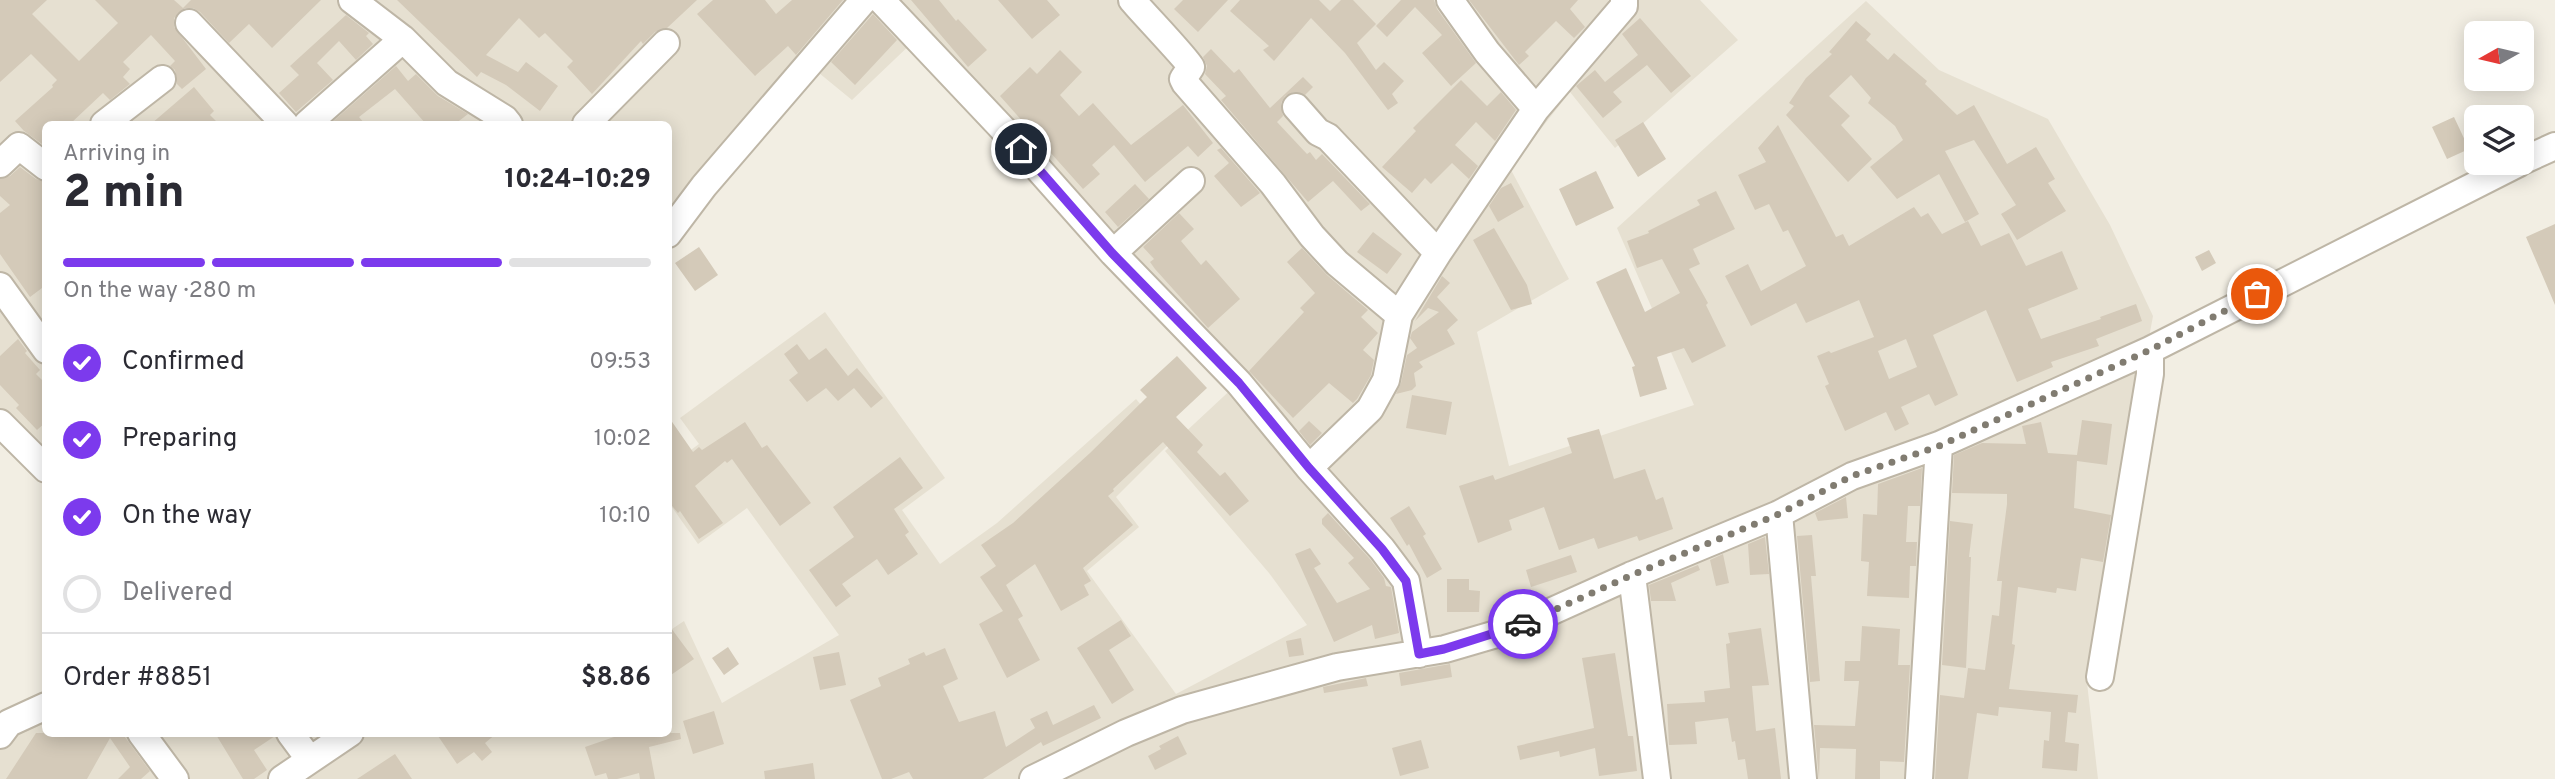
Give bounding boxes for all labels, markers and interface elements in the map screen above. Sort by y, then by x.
north arrow [2464,21,2534,91]
map controls [2464,21,2534,175]
button: layers [2464,105,2534,175]
pin [991,119,1051,179]
icon: home [1002,130,1040,168]
text: Arriving in [63,140,170,169]
text: 10:24–10:29 [504,164,651,197]
text: 2 min [63,165,185,224]
pin [2227,264,2287,324]
icon: bag [2238,275,2276,313]
text: On the way · 280 m [63,277,256,306]
icon: check [63,344,101,382]
text: Confirmed [122,346,245,379]
text: 09:53 [589,348,651,377]
icon: check [63,421,101,459]
text: Preparing [122,423,237,456]
text: 10:02 [594,425,651,454]
icon: check [63,498,101,536]
text: On the way [122,500,252,533]
text: 10:10 [599,502,651,531]
text: Delivered [122,577,233,610]
courier [1488,589,1558,659]
icon: car [1504,605,1542,643]
text: Order #8851 [63,662,212,695]
text: $8.86 [581,662,651,695]

